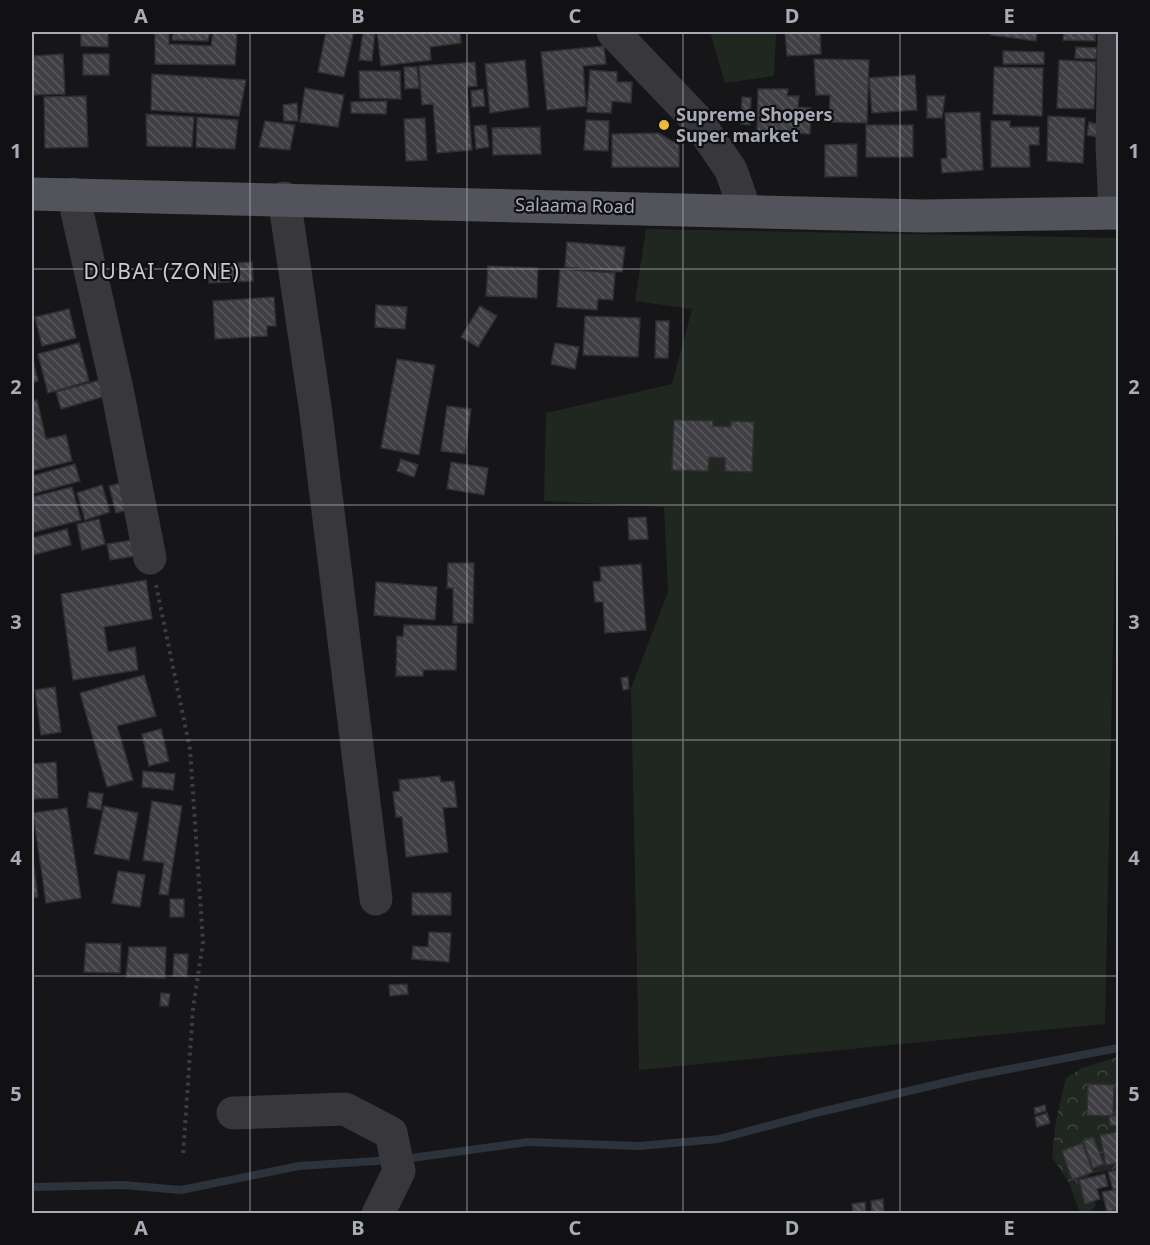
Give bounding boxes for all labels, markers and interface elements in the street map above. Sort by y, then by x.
text: A [134,2,148,29]
text: B [351,2,365,29]
text: C [569,2,582,29]
text: D [785,2,799,29]
text: E [1003,2,1015,29]
place label: Supreme Shopers Super market [676,102,832,147]
marker: Supreme Shopers Super market [657,118,671,132]
text: 1 [10,137,22,164]
text: 1 [1128,137,1140,164]
street label: Salaama Road [515,192,635,218]
district label: DUBAI (ZONE) [84,257,240,285]
text: 2 [10,373,22,400]
text: 2 [1128,373,1140,400]
text: 3 [10,608,22,635]
text: 3 [1128,608,1140,635]
text: 4 [10,844,22,871]
text: 4 [1128,844,1140,871]
text: 5 [10,1080,22,1107]
text: 5 [1128,1080,1140,1107]
text: A [134,1214,148,1241]
text: B [351,1214,365,1241]
text: C [569,1214,582,1241]
text: D [785,1214,799,1241]
text: E [1003,1214,1015,1241]

